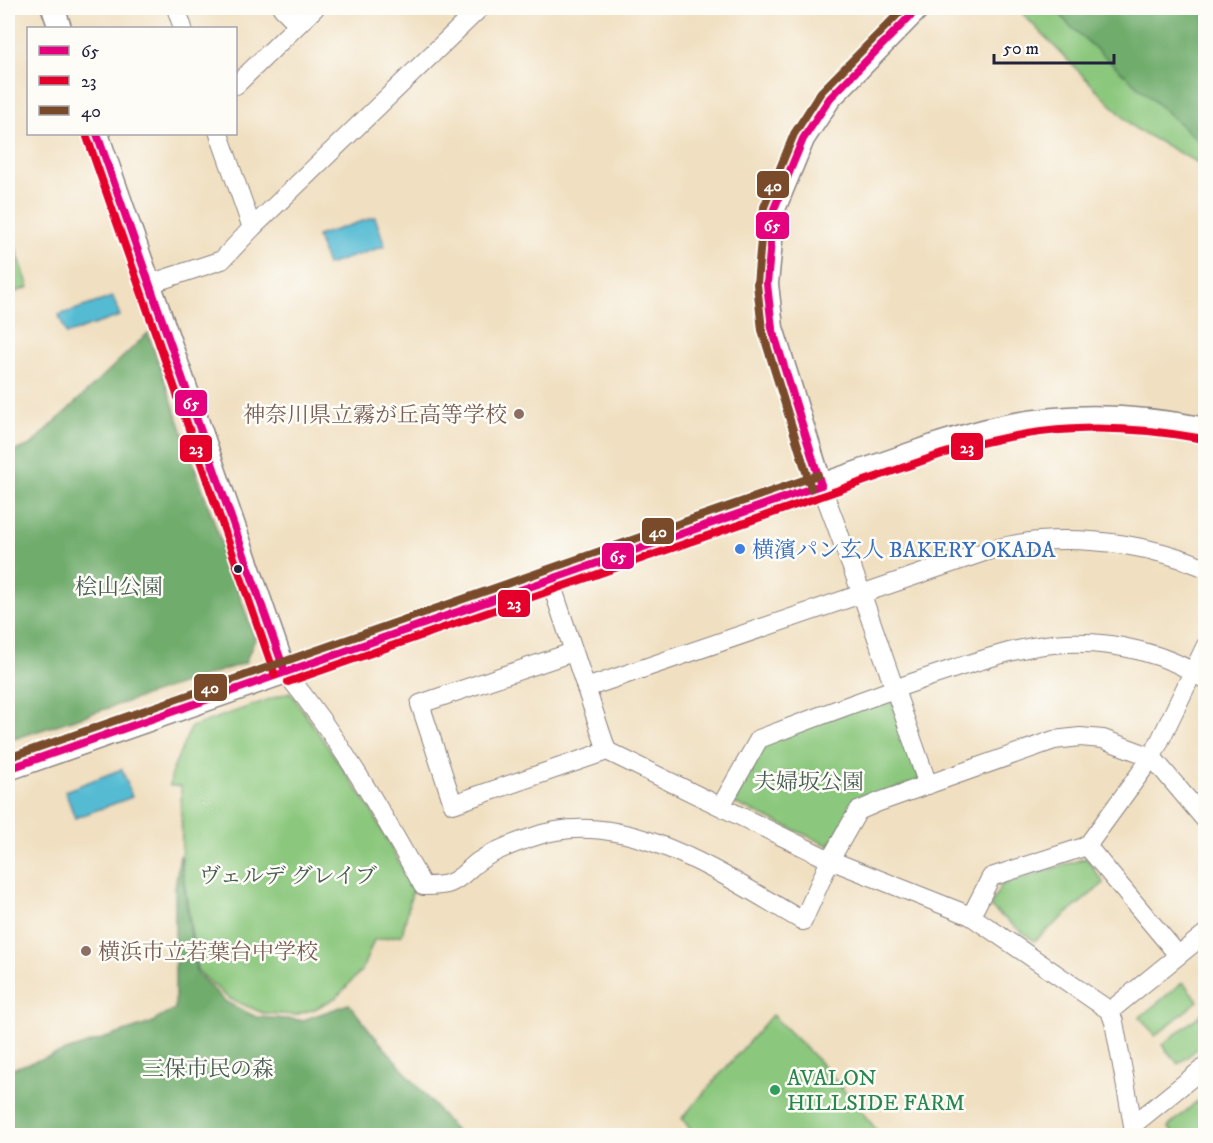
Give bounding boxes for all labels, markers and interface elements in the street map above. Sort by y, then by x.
legend [27,27,237,135]
scale bar [994,27,1114,65]
text: 50 m [1003,38,1039,60]
text: 65 [81,41,99,63]
text: 23 [81,71,97,93]
text: 40 [81,101,101,123]
line badge: 40 [756,170,790,199]
text: 40 [763,176,782,196]
line badge: 65 [755,211,790,240]
text: 65 [764,216,780,236]
line badge: 65 [174,389,208,417]
text: 65 [183,394,199,414]
place label: 神奈川県立霧が丘高等学校 [243,402,507,429]
marker: 神奈川県立霧が丘高等学校 [512,407,526,421]
line badge: 23 [950,432,984,461]
line badge: 23 [179,434,213,463]
text: 23 [960,438,974,458]
text: 23 [189,439,203,459]
line badge: 40 [641,517,675,545]
text: 40 [648,522,667,542]
place label: 横濱パン玄人 BAKERY OKADA [752,537,1057,564]
line badge: 65 [601,542,635,570]
marker: 横濱パン玄人 BAKERY OKADA [733,542,747,556]
text: 65 [610,547,626,567]
unlabelled marker [232,563,244,575]
park label: 桧山公園 [75,574,163,601]
line badge: 23 [497,589,531,618]
text: 23 [507,594,521,614]
line badge: 40 [193,673,228,702]
text: 40 [200,678,219,698]
park label: 夫婦坂公園 [754,769,864,796]
park label: ヴェルデ グレイブ [199,863,377,890]
place label: 横浜市立若葉台中学校 [98,939,318,966]
marker: 横浜市立若葉台中学校 [79,944,93,958]
park label: 三保市民の森 [142,1056,274,1083]
place label: AVALON HILLSIDE FARM [787,1065,965,1117]
marker: AVALON HILLSIDE FARM [768,1083,782,1097]

